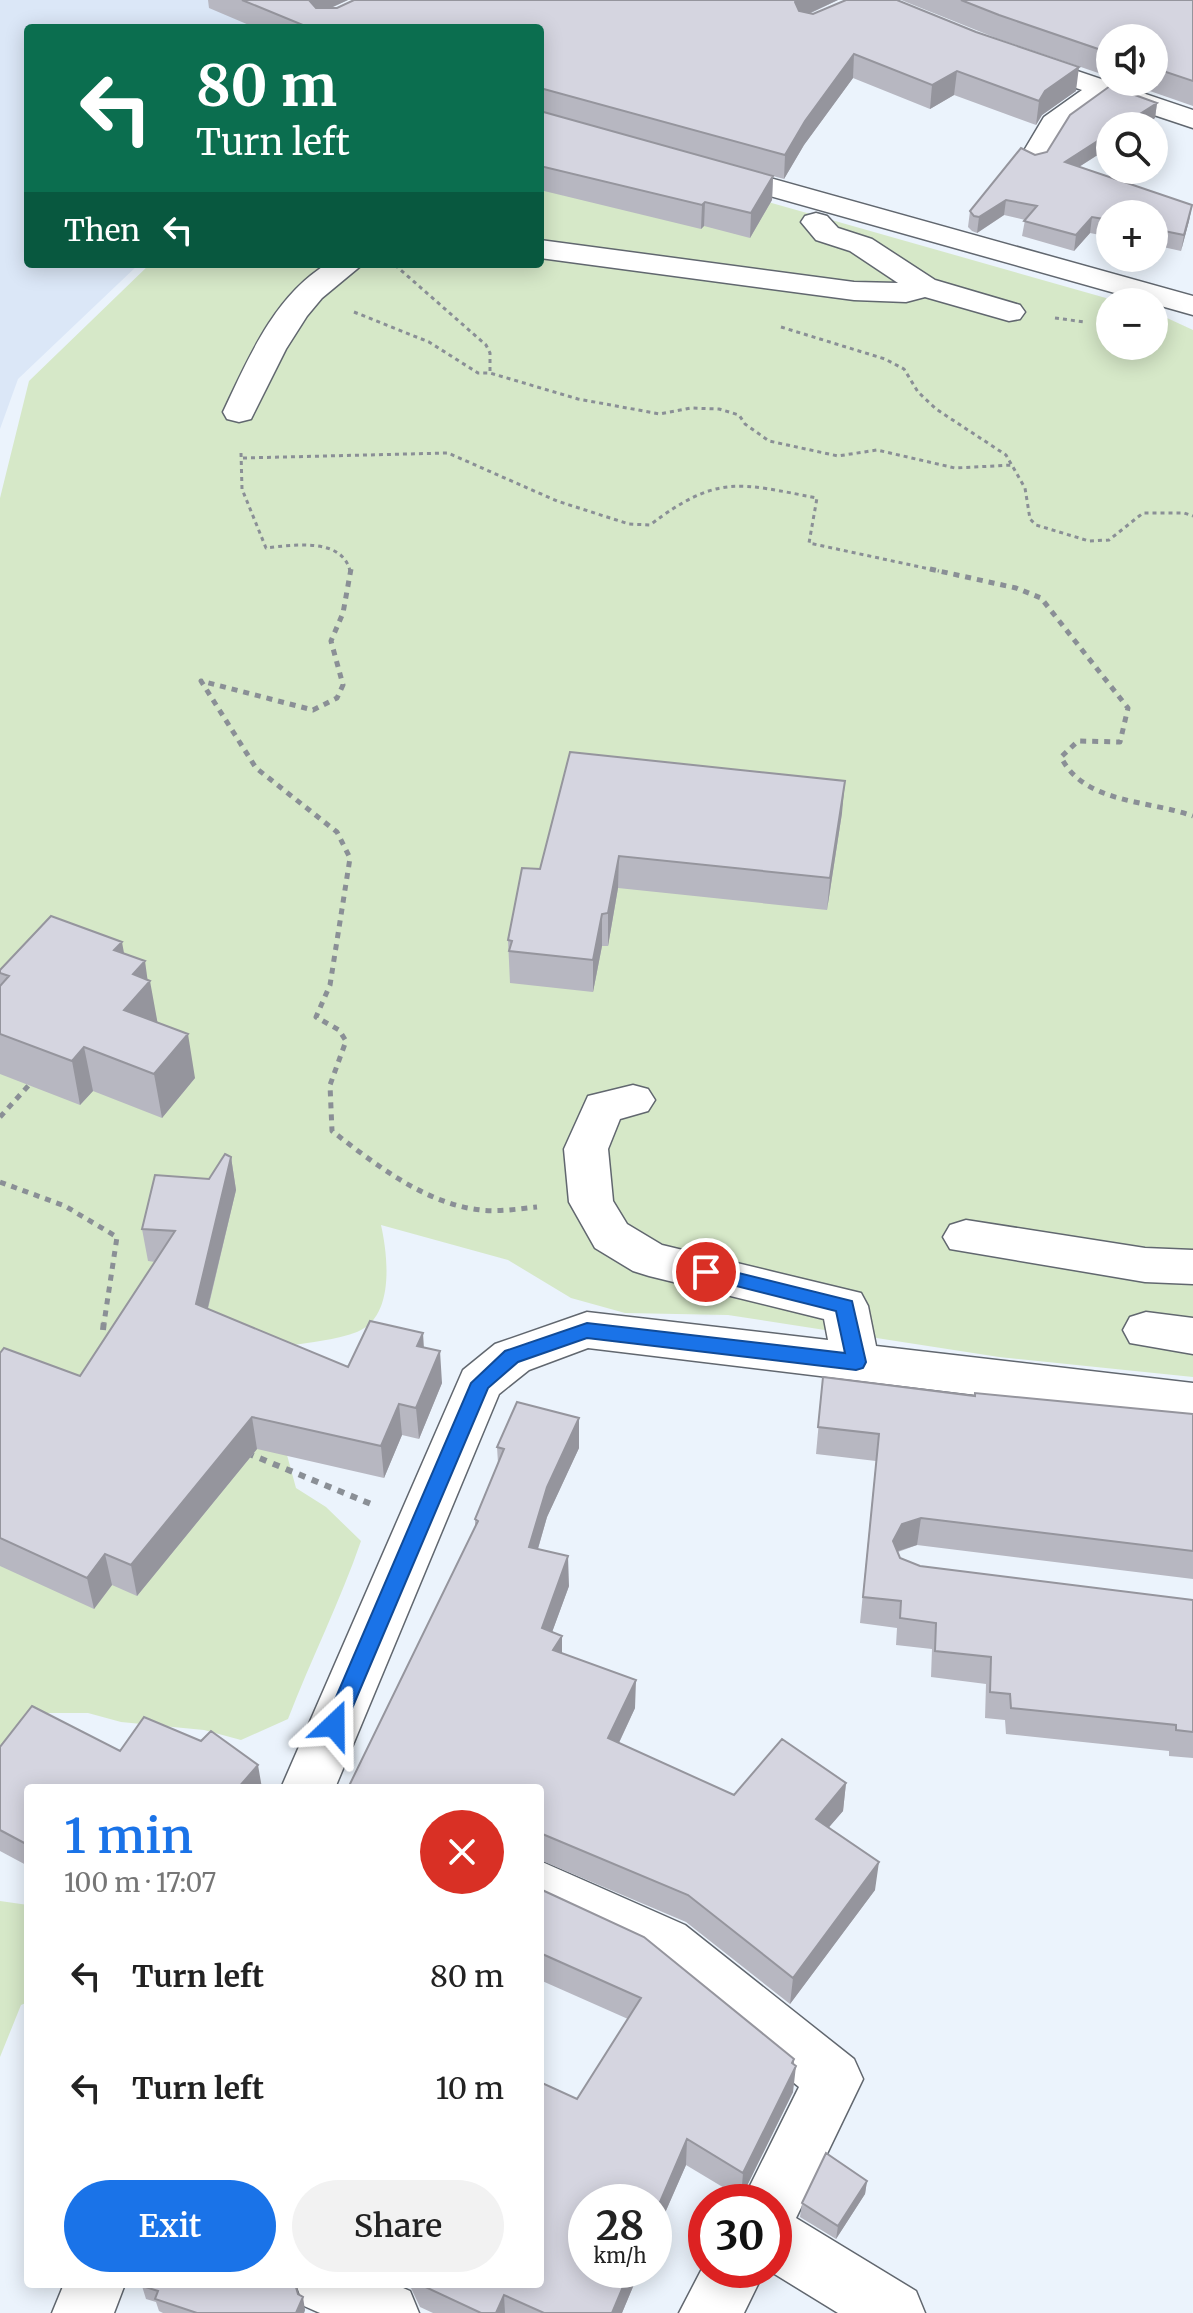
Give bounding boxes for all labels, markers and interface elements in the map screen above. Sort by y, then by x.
map controls [1096,24,1168,360]
button: sound [1096,24,1168,96]
text: 80 m [196,51,337,121]
icon: left [64,56,168,160]
button: search [1096,112,1168,184]
text: Turn left [196,120,350,165]
button: + [1096,200,1168,272]
icon: left [156,208,200,252]
text: Then [64,211,140,249]
button: − [1096,288,1168,360]
pin [672,1238,740,1306]
icon: arrive [684,1250,728,1294]
position arrow [292,1683,376,1767]
text: 1 min [64,1806,193,1866]
button: close [420,1810,504,1894]
text: 100 m · 17:07 [64,1866,216,1899]
icon: left [64,1954,108,1998]
text: Turn left [132,1957,264,1995]
text: 80 m [430,1957,504,1995]
icon: left [64,2066,108,2110]
text: Turn left [132,2069,264,2107]
text: 10 m [436,2069,504,2107]
button: Exit [64,2180,276,2272]
button: Share [292,2180,504,2272]
speed limit sign: 30 [688,2184,792,2288]
text: 28 [596,2201,644,2251]
text: km/h [594,2243,646,2268]

